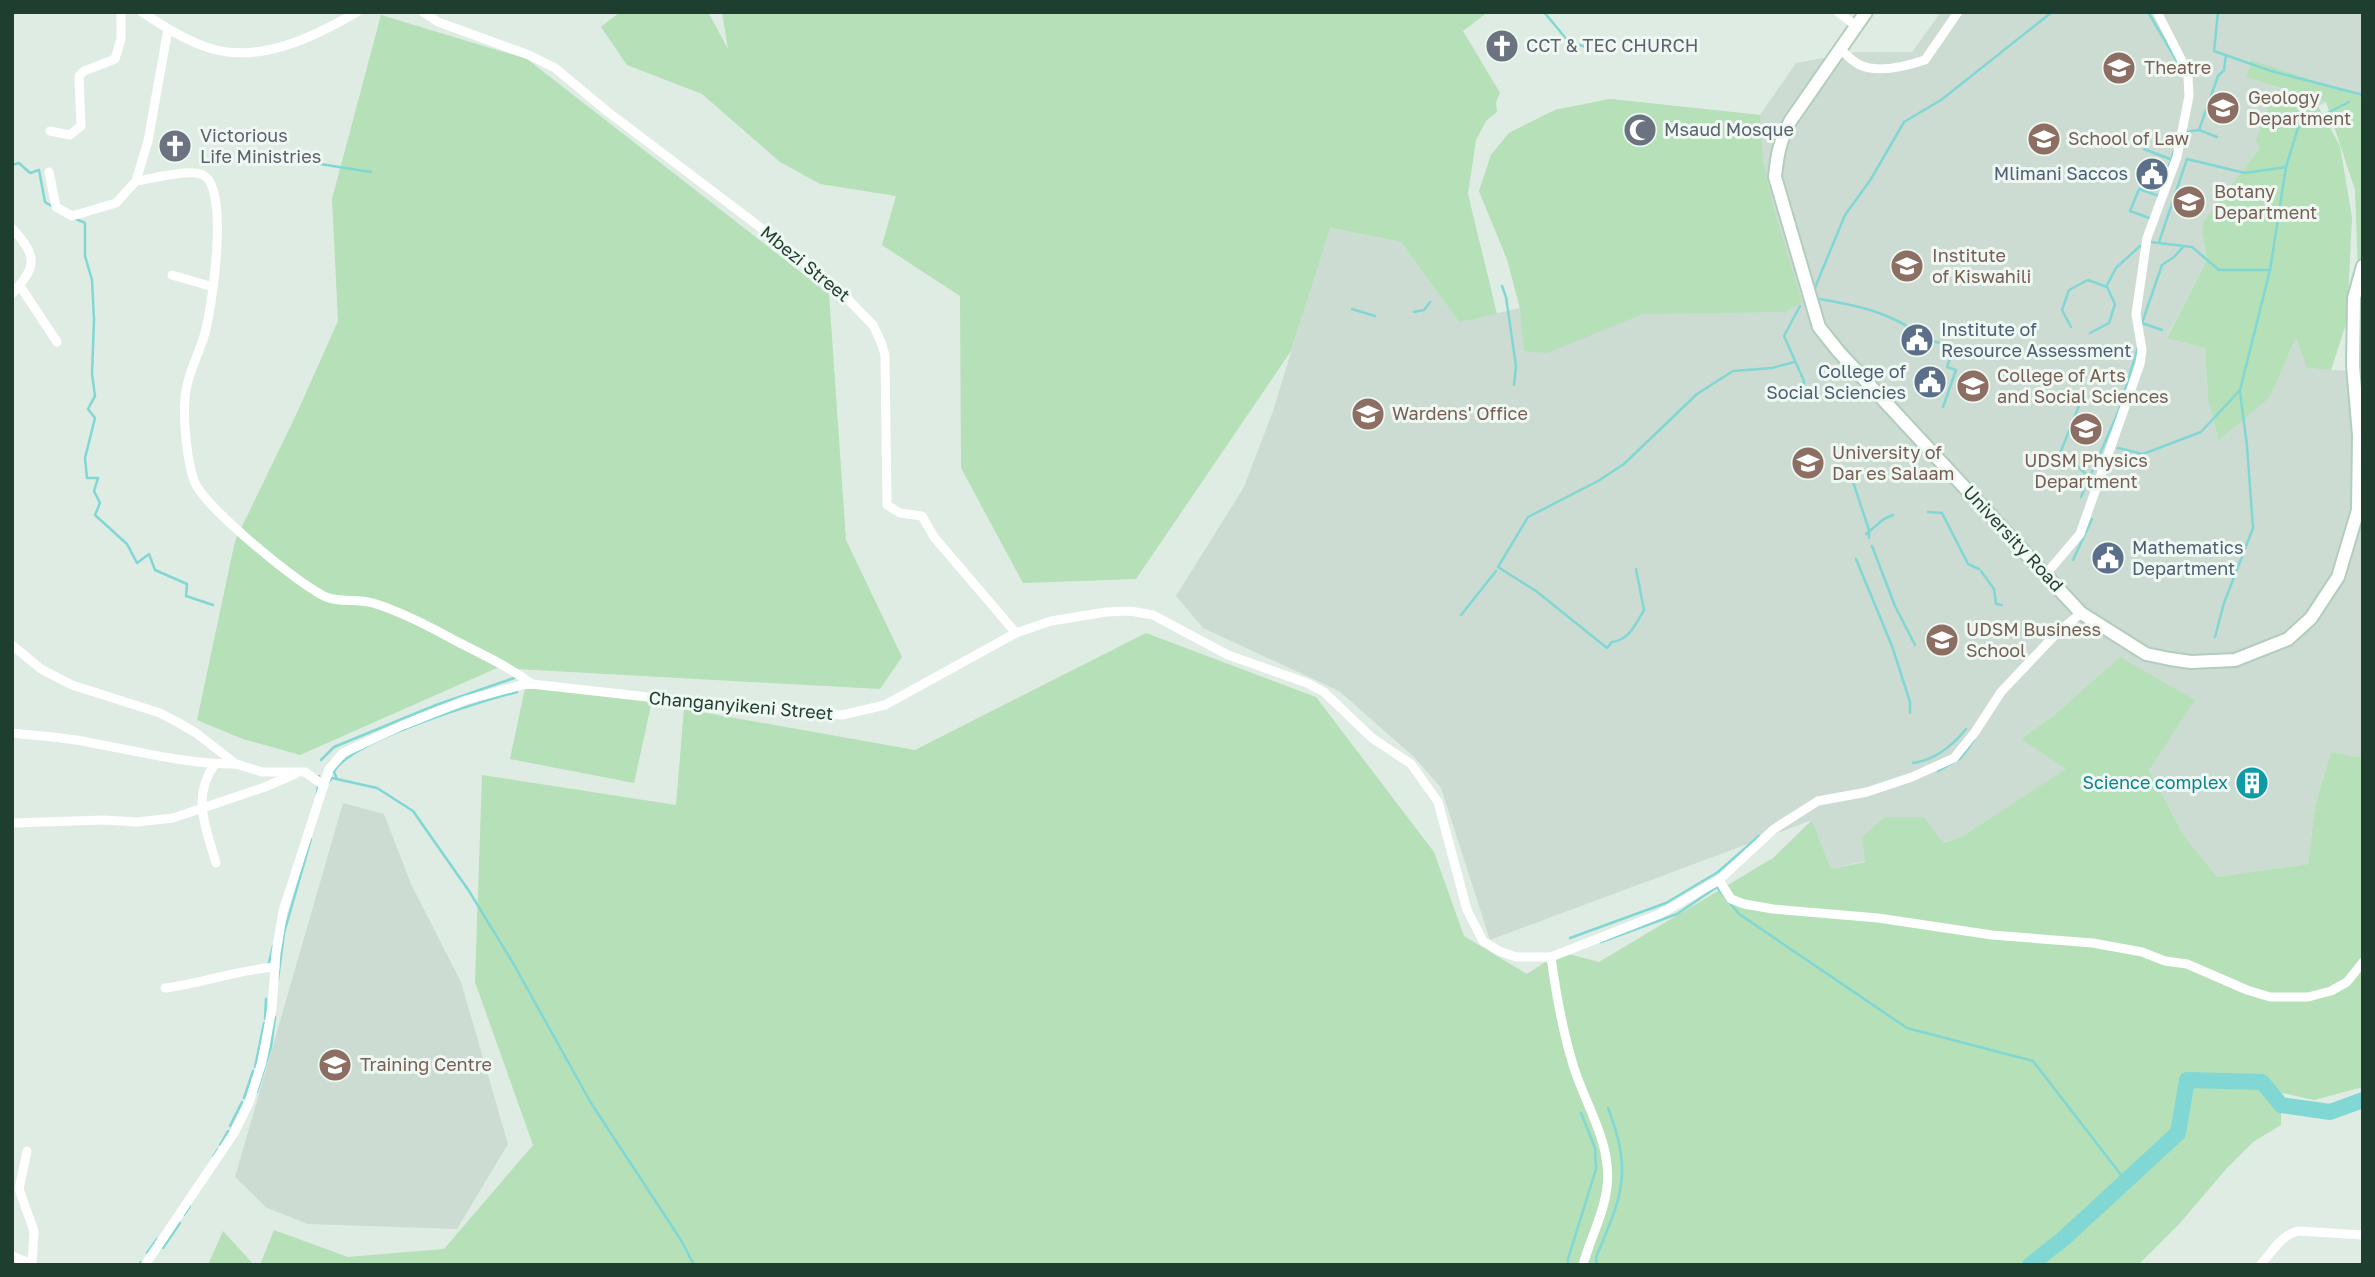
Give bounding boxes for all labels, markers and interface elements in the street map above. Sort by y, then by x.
church icon: CCT & TEC CHURCH [1483,27,1521,65]
place label: CCT & TEC CHURCH [1526,34,1698,56]
school or university icon: Theatre [2100,49,2138,87]
place label: Theatre [2144,56,2211,78]
place label: Geology Department [2248,86,2351,129]
school or university icon: Geology Department [2204,89,2242,127]
mosque icon: Msaud Mosque [1621,111,1659,149]
place label: Msaud Mosque [1664,118,1794,140]
school or university icon: School of Law [2025,120,2063,158]
place label: Victorious Life Ministries [200,124,321,167]
church icon: Victorious Life Ministries [156,127,194,165]
place label: School of Law [2068,127,2189,149]
public building icon: Mlimani Saccos [2133,155,2171,193]
place label: Mlimani Saccos [1994,162,2128,184]
place label: Botany Department [2214,180,2317,223]
school or university icon: Botany Department [2170,183,2208,221]
street label: Mbezi Street [756,220,855,306]
place label: Institute of Kiswahili [1932,244,2031,287]
school or university icon: Institute of Kiswahili [1888,247,1926,285]
place label: Institute of Resource Assessment [1941,318,2131,361]
public building icon: Institute of Resource Assessment [1898,321,1936,359]
place label: College of Social Sciencies [1766,360,1906,403]
public building icon: College of Social Sciencies [1911,363,1949,401]
place label: College of Arts and Social Sciences [1997,364,2169,407]
school or university icon: College of Arts and Social Sciences [1954,367,1992,405]
school or university icon: Wardens' Office [1349,395,1387,433]
place label: Wardens' Office [1392,402,1528,424]
school or university icon: UDSM Physics Department [2067,410,2105,448]
place label: University of Dar es Salaam [1832,441,1955,484]
school or university icon: University of Dar es Salaam [1789,444,1827,482]
place label: UDSM Physics Department [2024,449,2148,492]
street label: University Road [1959,481,2068,596]
place label: Mathematics Department [2132,536,2243,579]
public building icon: Mathematics Department [2089,539,2127,577]
place label: UDSM Business School [1966,618,2101,661]
school or university icon: UDSM Business School [1923,621,1961,659]
street label: Changanyikeni Street [648,686,834,724]
building icon: Science complex [2233,764,2271,802]
place label: Science complex [2082,771,2228,793]
school or university icon: Training Centre [316,1046,354,1084]
place label: Training Centre [360,1053,492,1075]

